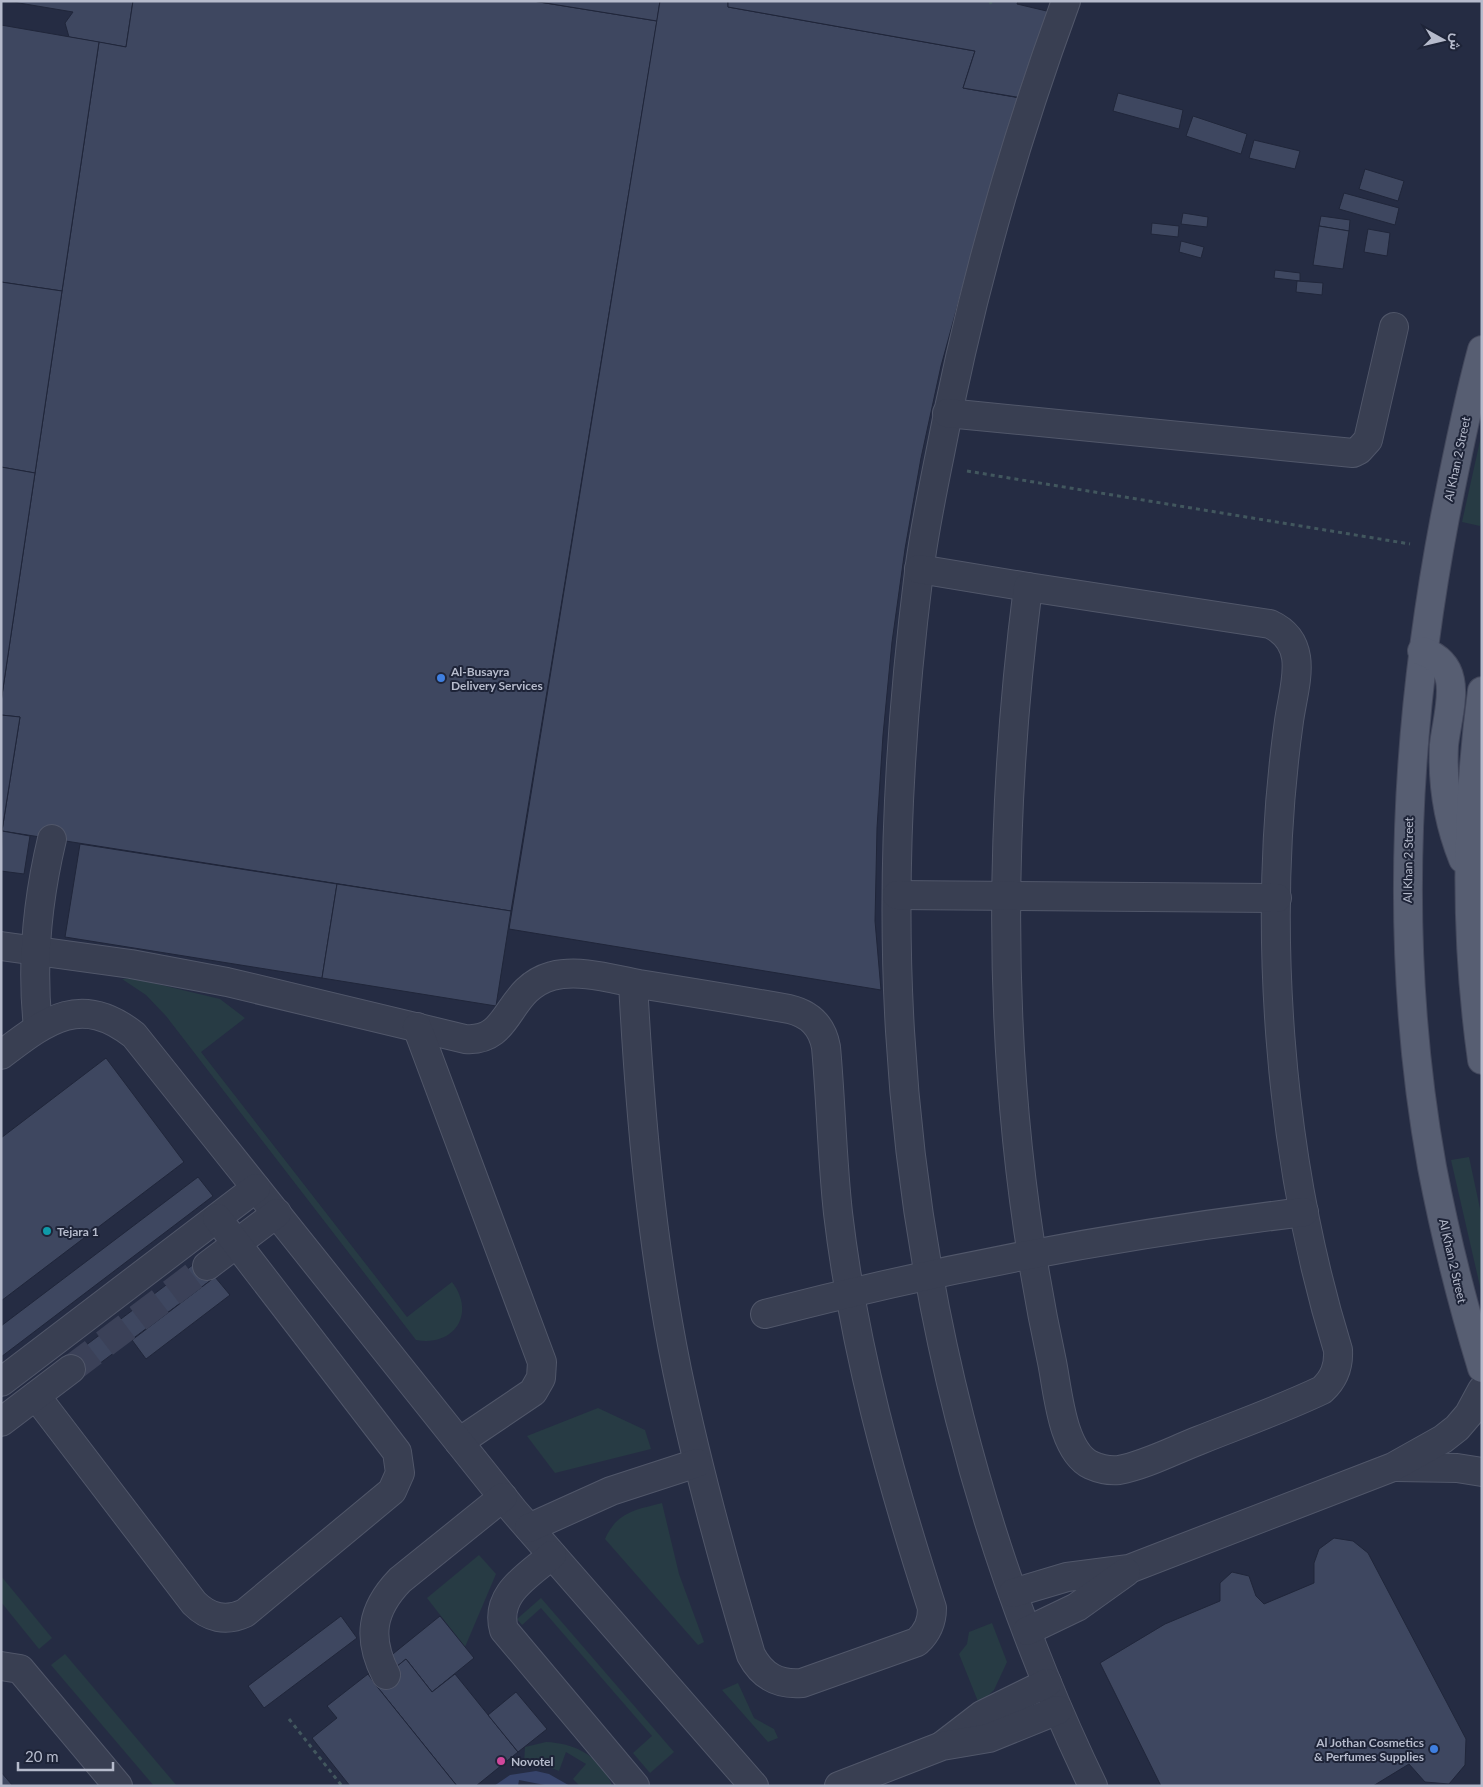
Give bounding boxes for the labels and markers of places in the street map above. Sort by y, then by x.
place label: Al-Busayra Delivery Services [450,664,543,693]
marker: Al-Busayra Delivery Services [435,672,447,684]
place label: Tejara 1 [57,1224,99,1239]
marker: Tejara 1 [41,1225,53,1237]
place label: Al Jothan Cosmetics & Perfumes Supplies [1314,1735,1424,1764]
marker: Al Jothan Cosmetics & Perfumes Supplies [1428,1743,1440,1755]
place label: Novotel [511,1754,554,1769]
marker: Novotel [495,1755,507,1767]

